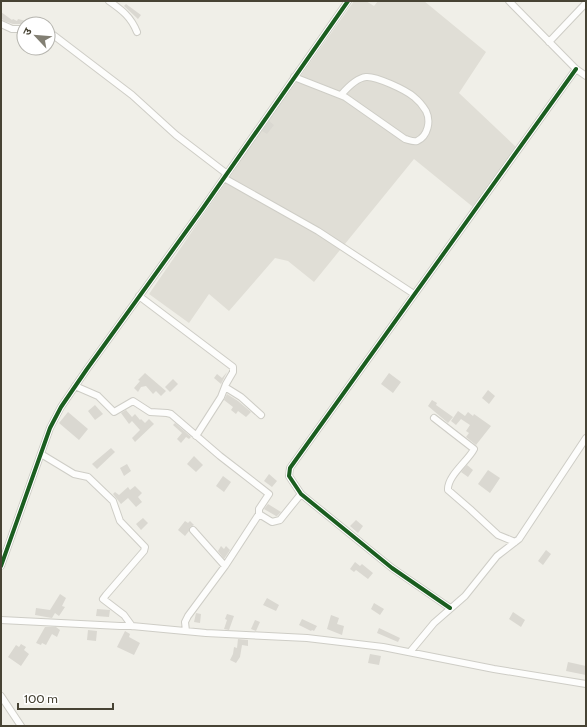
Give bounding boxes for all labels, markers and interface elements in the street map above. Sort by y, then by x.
north arrow [16,16,56,56]
text: उ [19,25,35,38]
scale bar [18,685,113,711]
text: 100 m [24,691,58,706]

